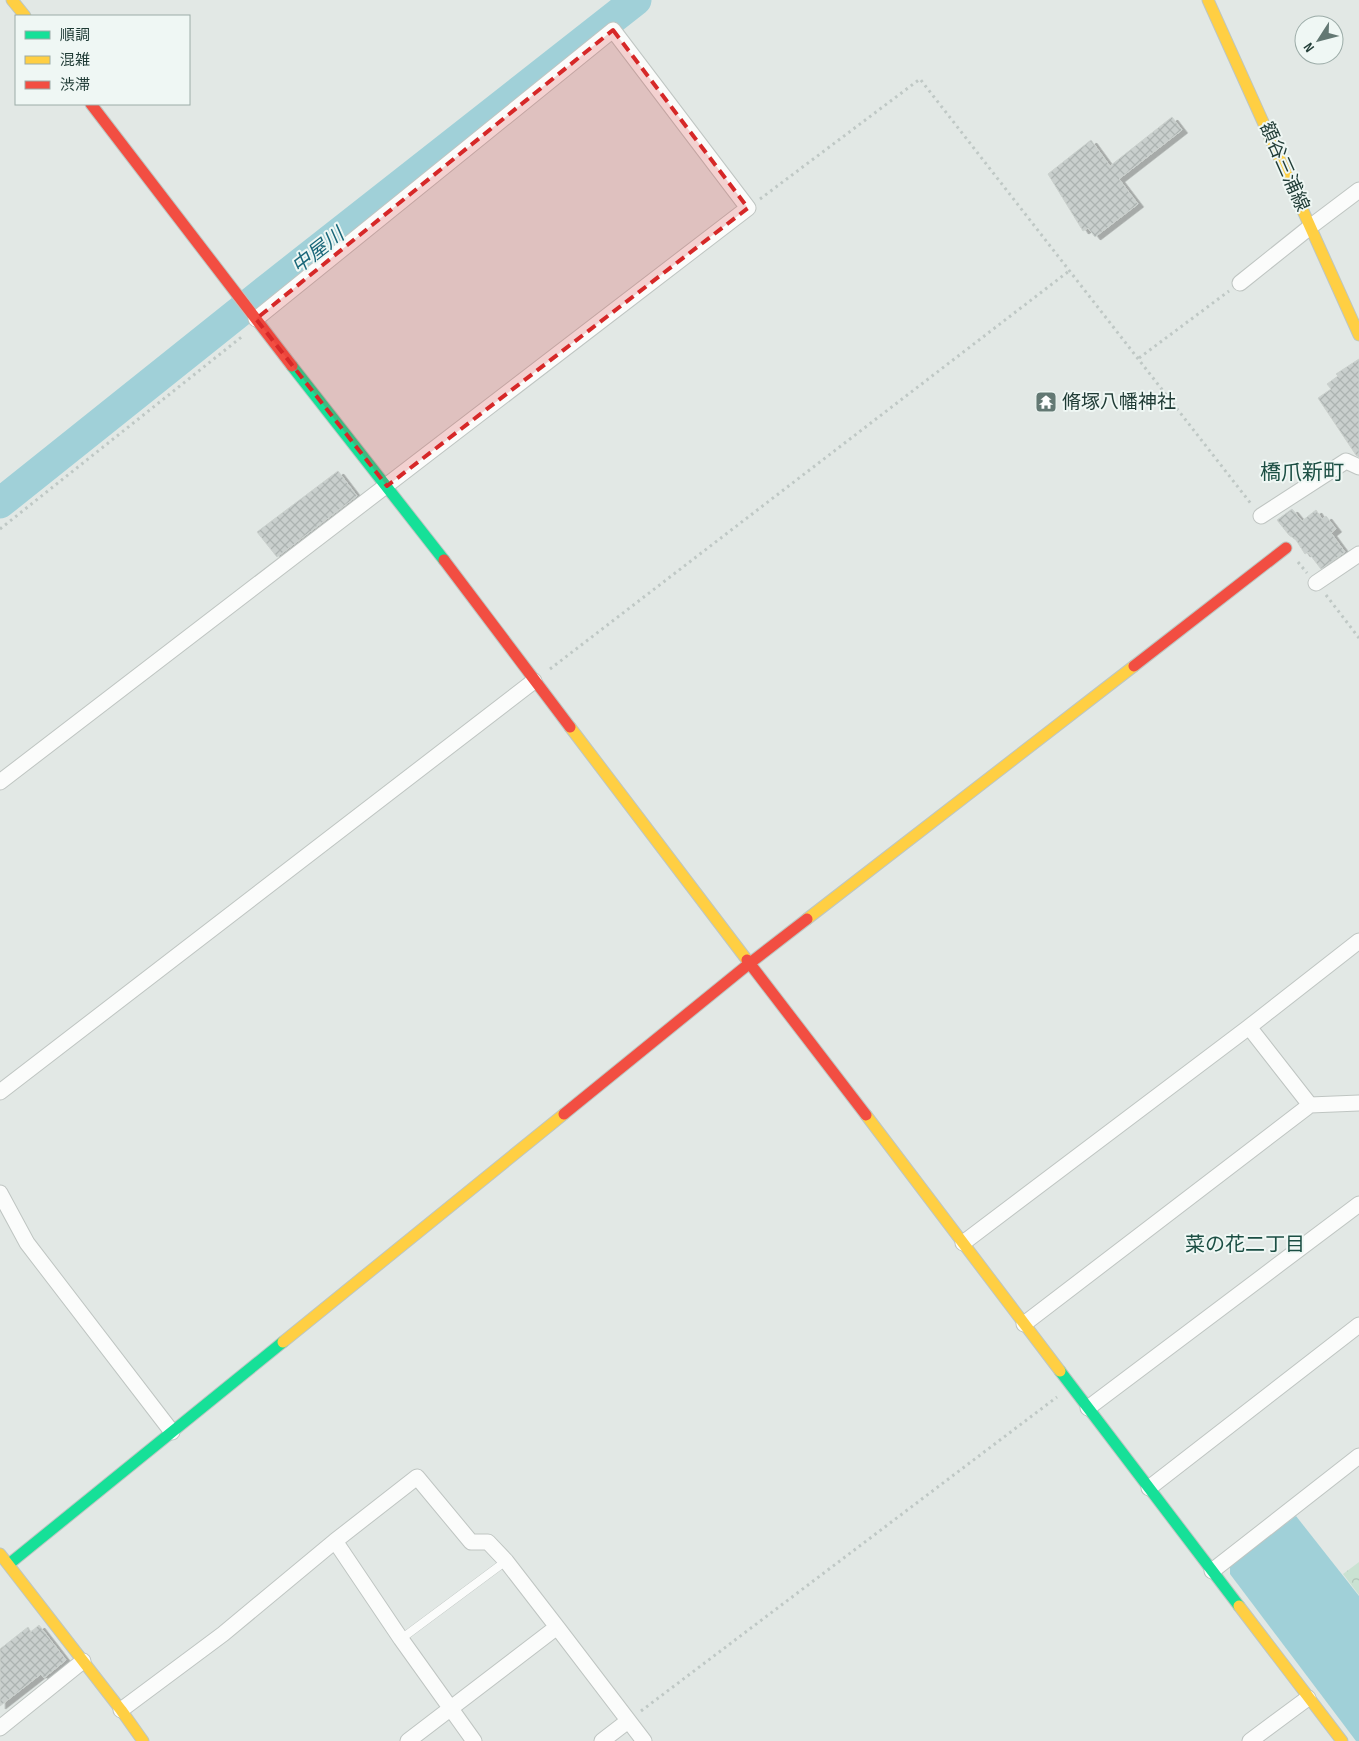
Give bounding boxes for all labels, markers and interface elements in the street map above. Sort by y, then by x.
legend [15,15,190,105]
north arrow [1294,15,1344,65]
text: 順調 [60,26,90,45]
text: N [1300,39,1318,55]
text: 混雑 [60,51,90,70]
text: 渋滞 [60,76,90,95]
street label: 額谷三浦線 [1254,119,1314,215]
water label: 中屋川 [287,222,351,279]
temple icon: 脩塚八幡神社 [1034,390,1058,414]
place label: 脩塚八幡神社 [1062,391,1176,414]
district label: 橋爪新町 [1260,460,1344,485]
district label: 菜の花二丁目 [1185,1233,1305,1257]

